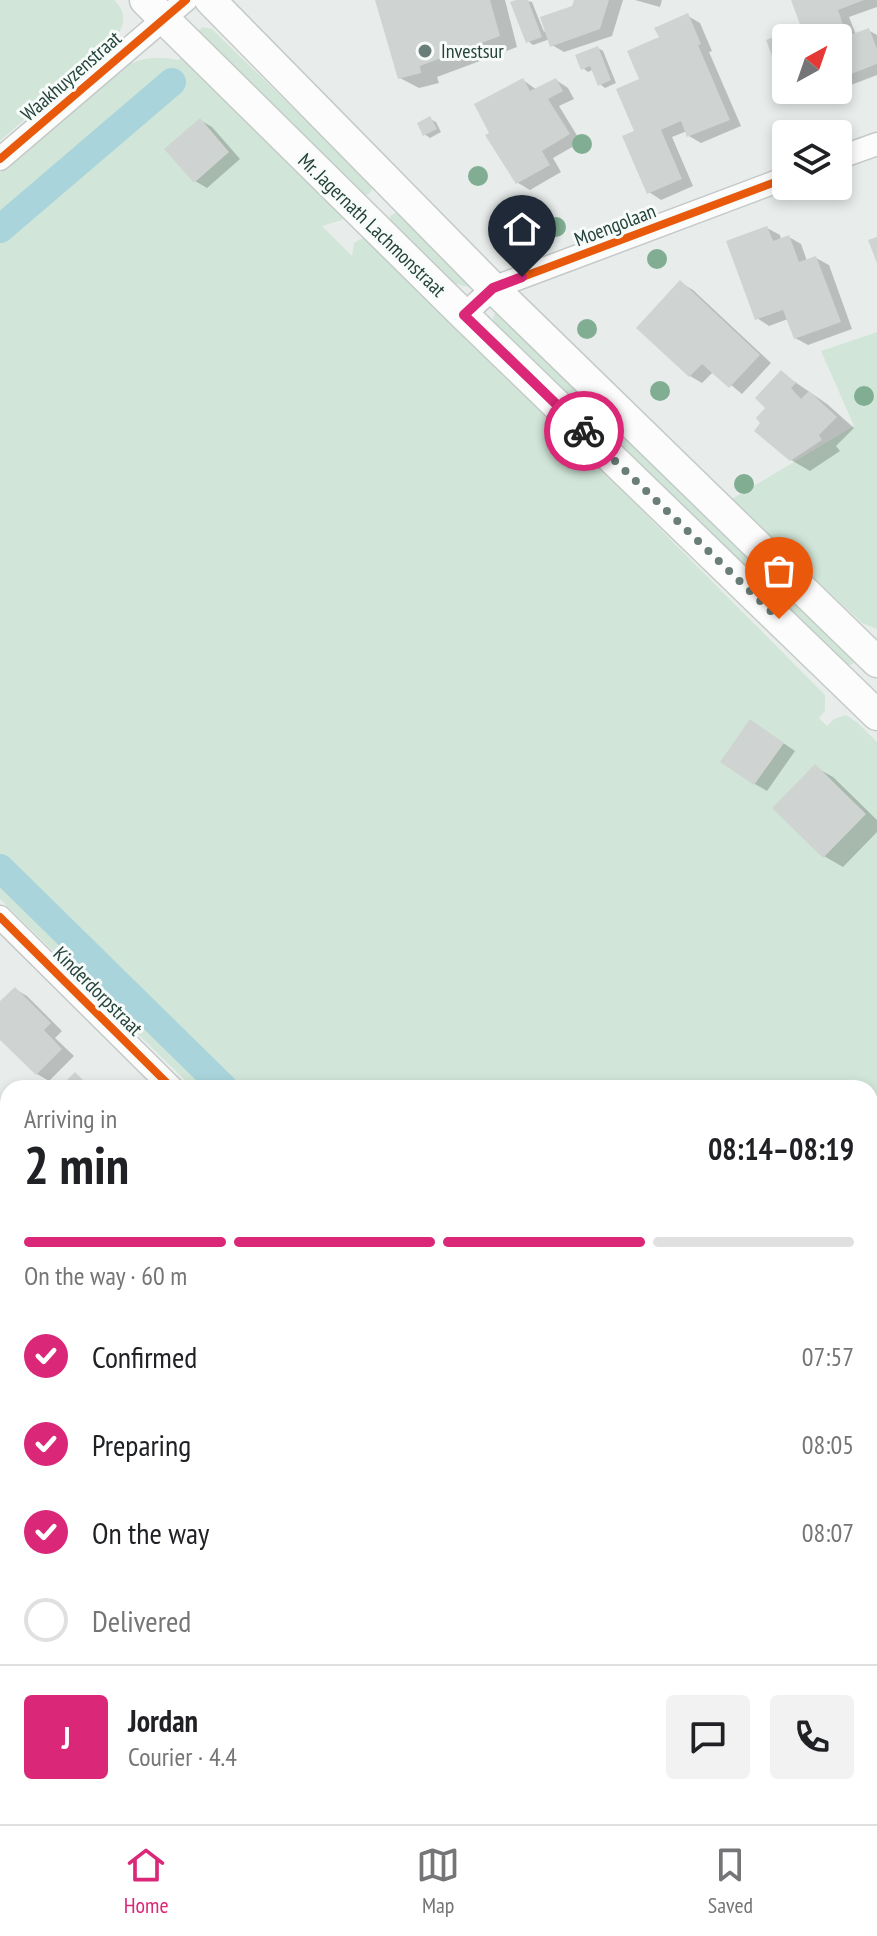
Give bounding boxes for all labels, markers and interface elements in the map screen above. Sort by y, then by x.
north arrow [772,24,852,104]
map controls [772,24,852,200]
street label: Waakhuyzenstraat [15,25,127,127]
place label: Investsur [441,38,504,64]
marker: Investsur [416,42,434,60]
button: layers [772,120,852,200]
street label: Mr. Jagernath Lachmonstraat [293,148,452,303]
pin [488,195,556,277]
street label: Moengolaan [571,198,659,252]
icon: home [500,207,544,251]
courier [544,391,624,471]
icon: bike [562,409,606,453]
pin [745,537,813,619]
icon: bag [757,549,801,593]
street label: Kinderdorpstraat [48,941,149,1042]
text: Arriving in [24,1102,117,1135]
text: 08:14–08:19 [708,1129,854,1168]
text: 2 min [24,1131,129,1198]
text: On the way · 60 m [24,1259,187,1292]
icon: check [24,1334,68,1378]
text: Confirmed [92,1337,197,1376]
text: 07:57 [802,1340,854,1373]
icon: check [24,1422,68,1466]
text: Preparing [92,1425,191,1464]
text: 08:05 [802,1428,854,1461]
icon: check [24,1510,68,1554]
text: On the way [92,1513,209,1552]
text: 08:07 [802,1516,854,1549]
text: Delivered [92,1601,191,1640]
button: chat [666,1695,750,1779]
button: phone [770,1695,854,1779]
text: Jordan [128,1701,198,1740]
text: J [62,1718,70,1757]
text: Courier · 4.4 [128,1740,237,1773]
tab: Home [124,1843,169,1919]
tab: Map [416,1843,460,1919]
tab: Saved [708,1843,753,1919]

